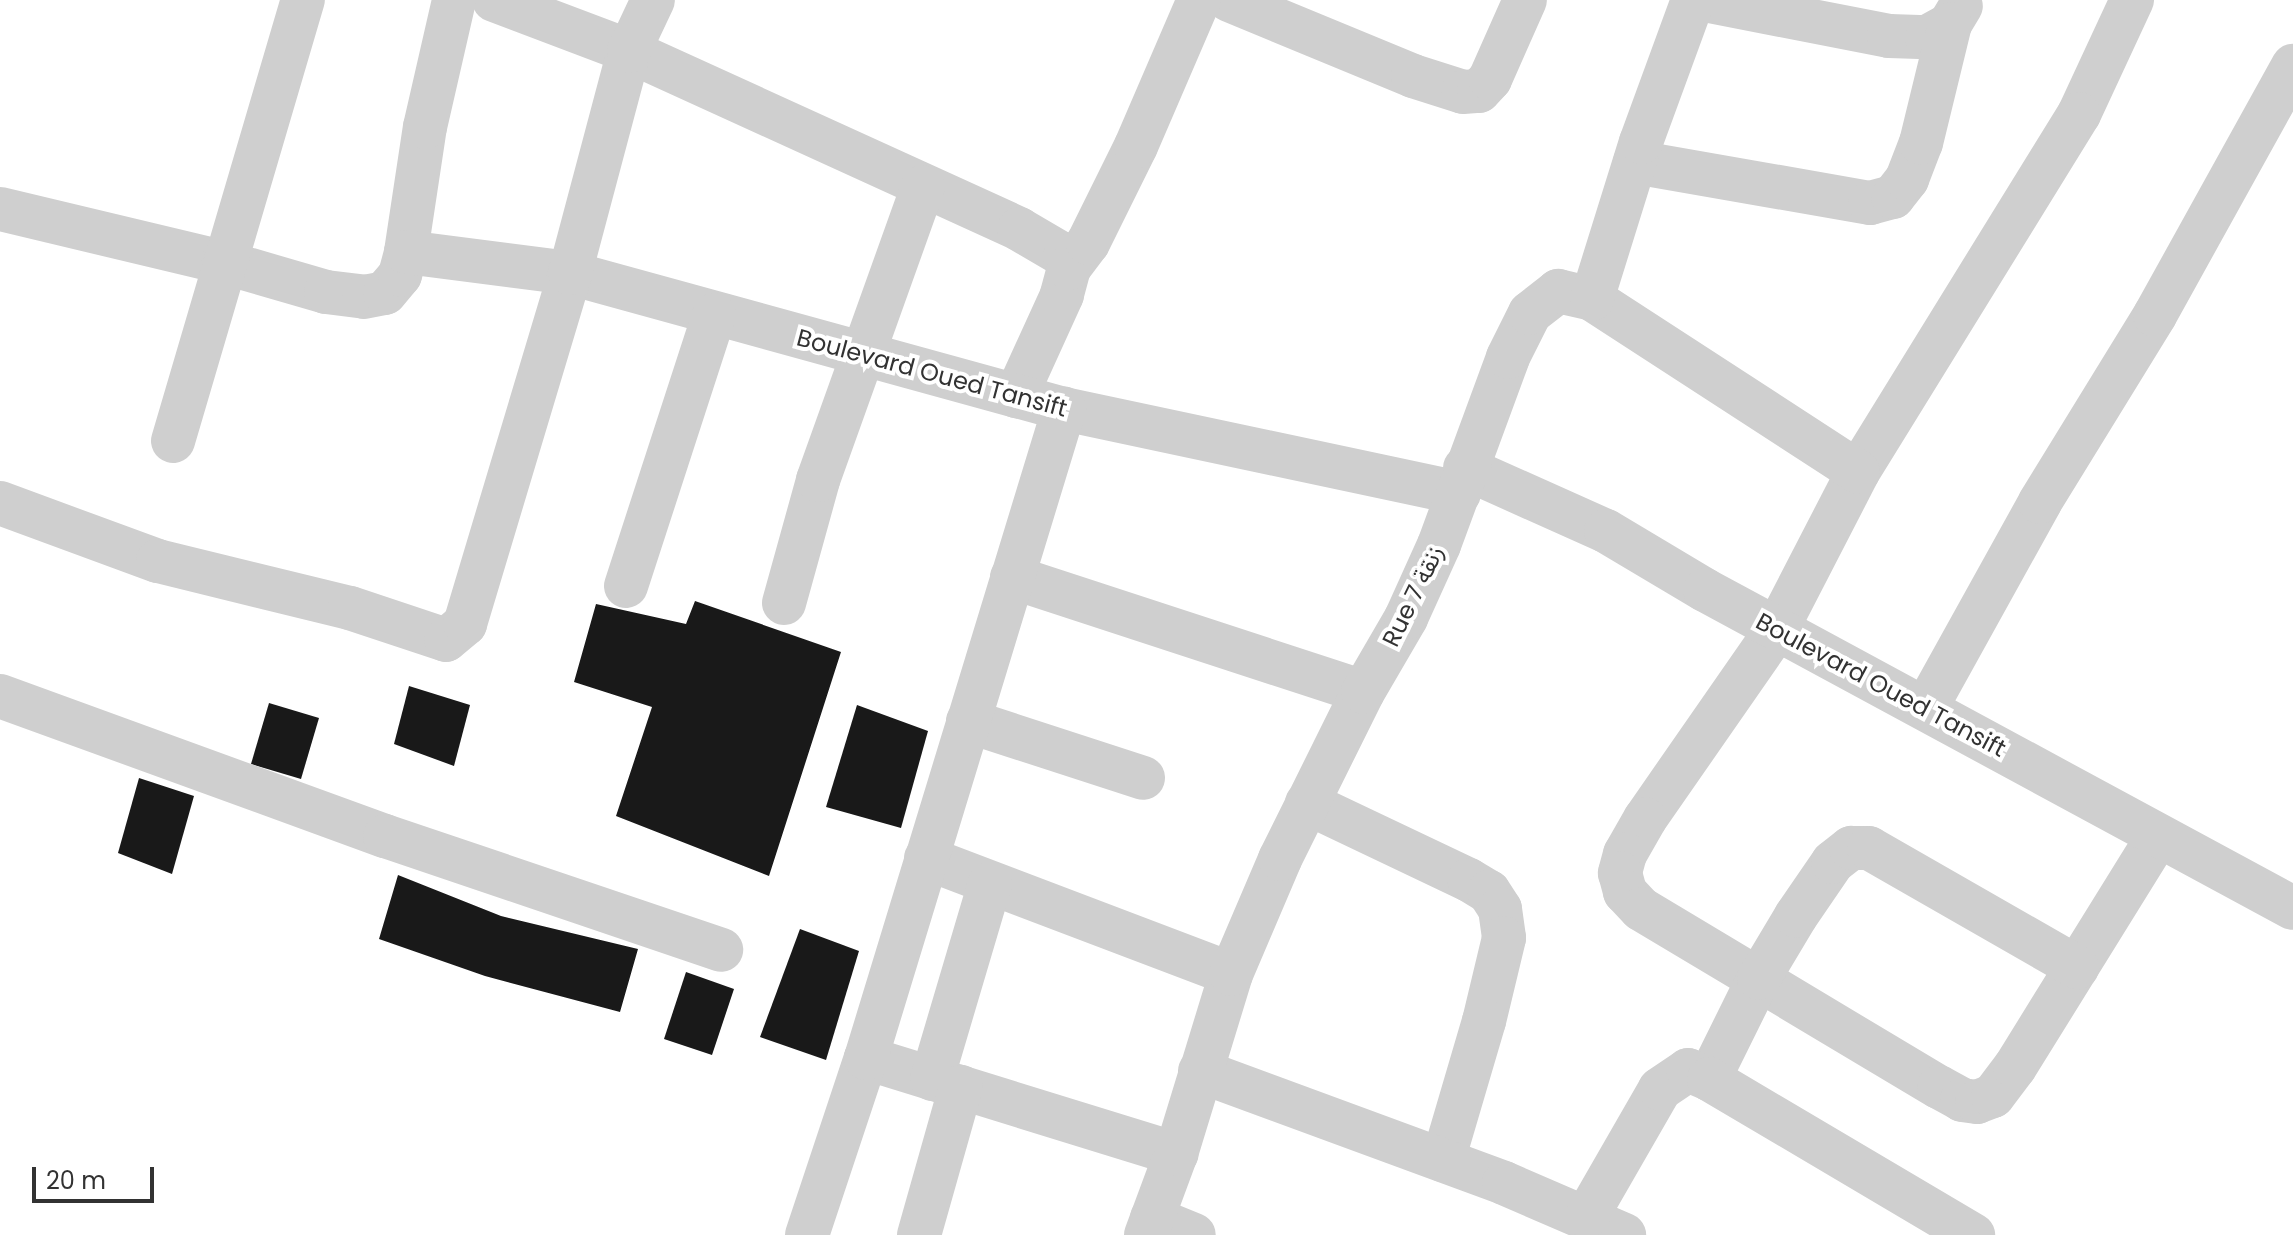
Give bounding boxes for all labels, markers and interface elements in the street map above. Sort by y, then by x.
street label: Boulevard Oued Tansift [794,323,1070,423]
street label: Rue 7 زنقة [1376,541,1450,651]
street label: Boulevard Oued Tansift [1751,607,2011,763]
scale bar [36,1151,158,1201]
text: 20 m [46,1164,106,1197]

